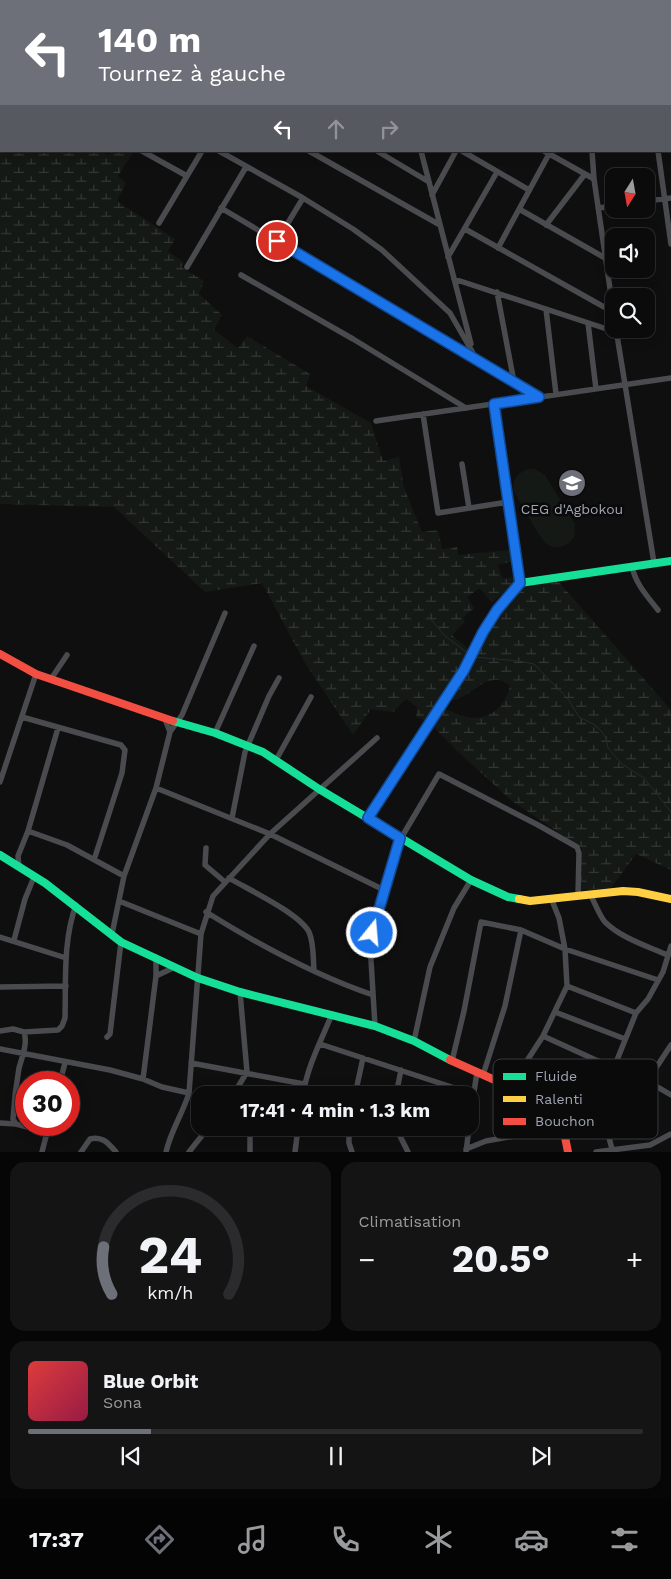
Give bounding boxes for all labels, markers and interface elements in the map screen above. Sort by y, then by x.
text: 140 m [98,19,201,61]
icon: left [15,20,80,85]
text: Tournez à gauche [98,61,286,86]
icon: left [269,115,297,143]
icon: ahead [322,115,350,143]
icon: right [375,115,403,143]
north arrow [605,168,655,218]
map controls [605,168,655,338]
pin [256,220,298,262]
icon: arrive [263,227,291,255]
button: sound [605,228,655,278]
button: search [605,288,655,338]
school or university icon: CEG d'Agbokou [557,468,587,498]
place label: CEG d'Agbokou [521,501,623,517]
position arrow [345,906,397,958]
legend [493,1059,658,1139]
text: Fluide [535,1068,577,1084]
speed limit sign: 30 [15,1071,80,1136]
text: Ralenti [535,1091,583,1107]
text: 17:41 · 4 min · 1.3 km [240,1099,430,1122]
text: Bouchon [535,1113,595,1129]
text: Climatisation [359,1212,461,1231]
text: 24 [138,1225,202,1286]
text: 20.5° [451,1237,550,1281]
text: − [359,1243,375,1276]
text: + [626,1243,643,1276]
text: km/h [147,1282,193,1303]
text: Blue Orbit [103,1370,198,1393]
text: Sona [103,1393,142,1412]
icon: previous [117,1442,145,1470]
icon: pause [322,1442,350,1470]
icon: next [527,1442,555,1470]
icon: directions [142,1522,177,1557]
icon: music [235,1522,270,1557]
icon: phone [328,1522,363,1557]
icon: climate [421,1522,456,1557]
icon: car [514,1522,549,1557]
icon: filters [607,1522,642,1557]
text: 17:37 [29,1527,84,1552]

